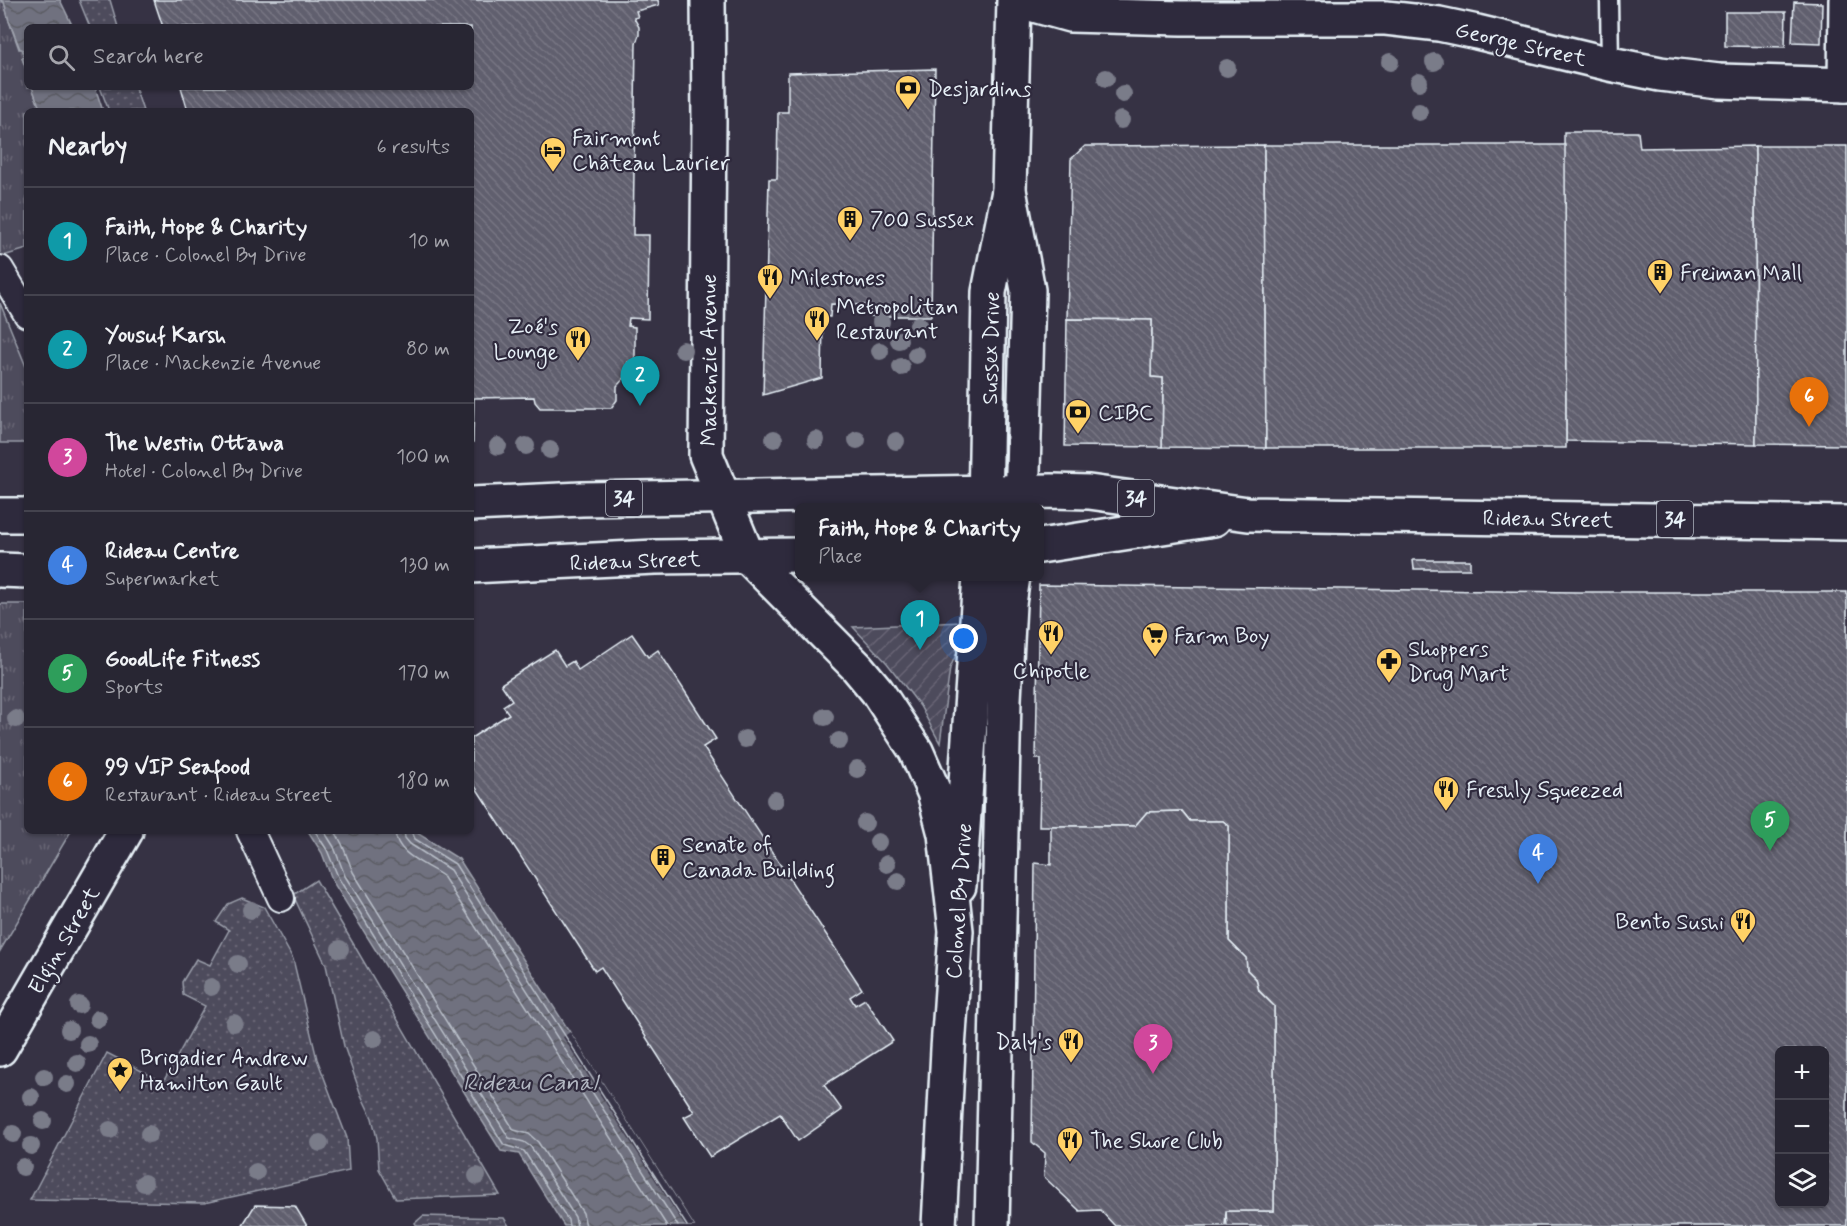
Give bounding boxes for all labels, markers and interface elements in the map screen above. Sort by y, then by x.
street label: George Street [1452,16,1589,77]
search box [24,24,474,90]
icon: search [45,41,78,74]
text: Search here [93,43,204,71]
bank icon: Desjardins [893,73,923,111]
place label: Desjardins [928,76,1032,104]
place label: Fairmont Château Laurier [572,125,731,178]
text: Nearby [48,130,127,164]
text: 6 results [377,134,450,161]
hotel icon: Fairmont Château Laurier [538,135,568,173]
building icon: 700 Sussex [835,204,865,242]
place label: 700 Sussex [870,207,974,235]
text: Faith, Hope & Charity [105,214,307,242]
text: 1 [63,228,72,255]
text: 10 m [408,228,450,255]
text: Place · Colonel By Drive [105,242,306,269]
building icon: Freiman Mall [1645,257,1675,295]
place label: Freiman Mall [1680,260,1802,288]
restaurant icon: Milestones [755,262,785,300]
place label: Milestones [790,265,885,293]
street label: Mackenzie Avenue [696,274,724,446]
street label: Sussex Drive [977,291,1007,405]
place label: Metropolitan Restaurant [836,294,959,347]
restaurant icon: Metropolitan Restaurant [802,304,832,342]
place label: Zoé's Lounge [494,314,558,370]
text: Yousuf Karsh [105,322,226,350]
restaurant icon: Zoé's Lounge [563,324,593,362]
text: 2 [63,336,72,363]
text: 80 m [406,336,450,363]
text: Place · Mackenzie Avenue [105,350,321,377]
pin: 2 [620,356,660,406]
pin: 6 [1790,378,1828,427]
bank icon: CIBC [1063,397,1093,435]
place label: CIBC [1098,400,1153,428]
text: The Westin Ottawa [105,430,284,458]
text: 3 [63,444,72,471]
text: 100 m [396,444,450,471]
text: Hotel · Colonel By Drive [105,458,303,485]
road number: 34 [606,480,642,516]
road number: 34 [1118,480,1154,516]
road number: 34 [1657,501,1693,537]
popup [795,503,1044,581]
street label: Rideau Street [1482,505,1614,535]
text: Faith, Hope & Charity [818,515,1021,543]
text: Rideau Centre [105,538,239,566]
text: Place [818,543,862,570]
street label: Rideau Street [569,546,701,578]
text: 4 [62,552,73,579]
text: 130 m [399,552,450,579]
text: Supermarket [105,566,219,593]
pin: 1 [900,600,940,650]
restaurant icon: Chipotle [1036,618,1066,656]
supermarket icon: Farm Boy [1140,620,1170,658]
place label: Farm Boy [1174,623,1270,651]
your location [949,624,978,653]
place label: Shoppers Drug Mart [1408,636,1509,692]
text: GoodLife Fitness [105,646,260,674]
pharmacy icon: Shoppers Drug Mart [1374,646,1404,684]
place label: Chipotle [1013,658,1089,686]
text: 5 [62,660,74,687]
text: 170 m [398,660,450,687]
text: Sports [105,674,163,701]
text: 99 VIP Seafood [105,754,250,782]
text: 6 [62,768,73,795]
text: 180 m [397,768,450,795]
restaurant icon: Freshly Squeezed [1431,774,1461,812]
place label: Freshly Squeezed [1466,777,1623,805]
text: Restaurant · Rideau Street [105,782,332,809]
pin: 5 [1750,802,1790,851]
street label: Colonel By Drive [941,822,979,980]
place label: Senate of Canada Building [682,832,835,888]
pin: 4 [1518,834,1558,884]
building icon: Senate of Canada Building [648,842,678,880]
street label: Elgin Street [23,882,109,1001]
restaurant icon: Bento Sushi [1728,906,1758,944]
place label: Bento Sushi [1615,909,1724,937]
pin: 3 [1134,1024,1172,1074]
restaurant icon: Daly's [1056,1026,1086,1064]
place label: Daly's [996,1029,1052,1057]
place label: Brigadier Andrew Hamilton Gault [140,1045,308,1098]
map controls [1775,1046,1829,1208]
button: + [1775,1046,1829,1100]
place icon: Brigadier Andrew Hamilton Gault [105,1055,135,1093]
water label: Rideau Canal [463,1068,601,1099]
button: − [1775,1100,1829,1154]
restaurant icon: The Shore Club [1055,1125,1085,1163]
place label: The Shore Club [1090,1128,1222,1156]
button: layers [1775,1154,1829,1208]

